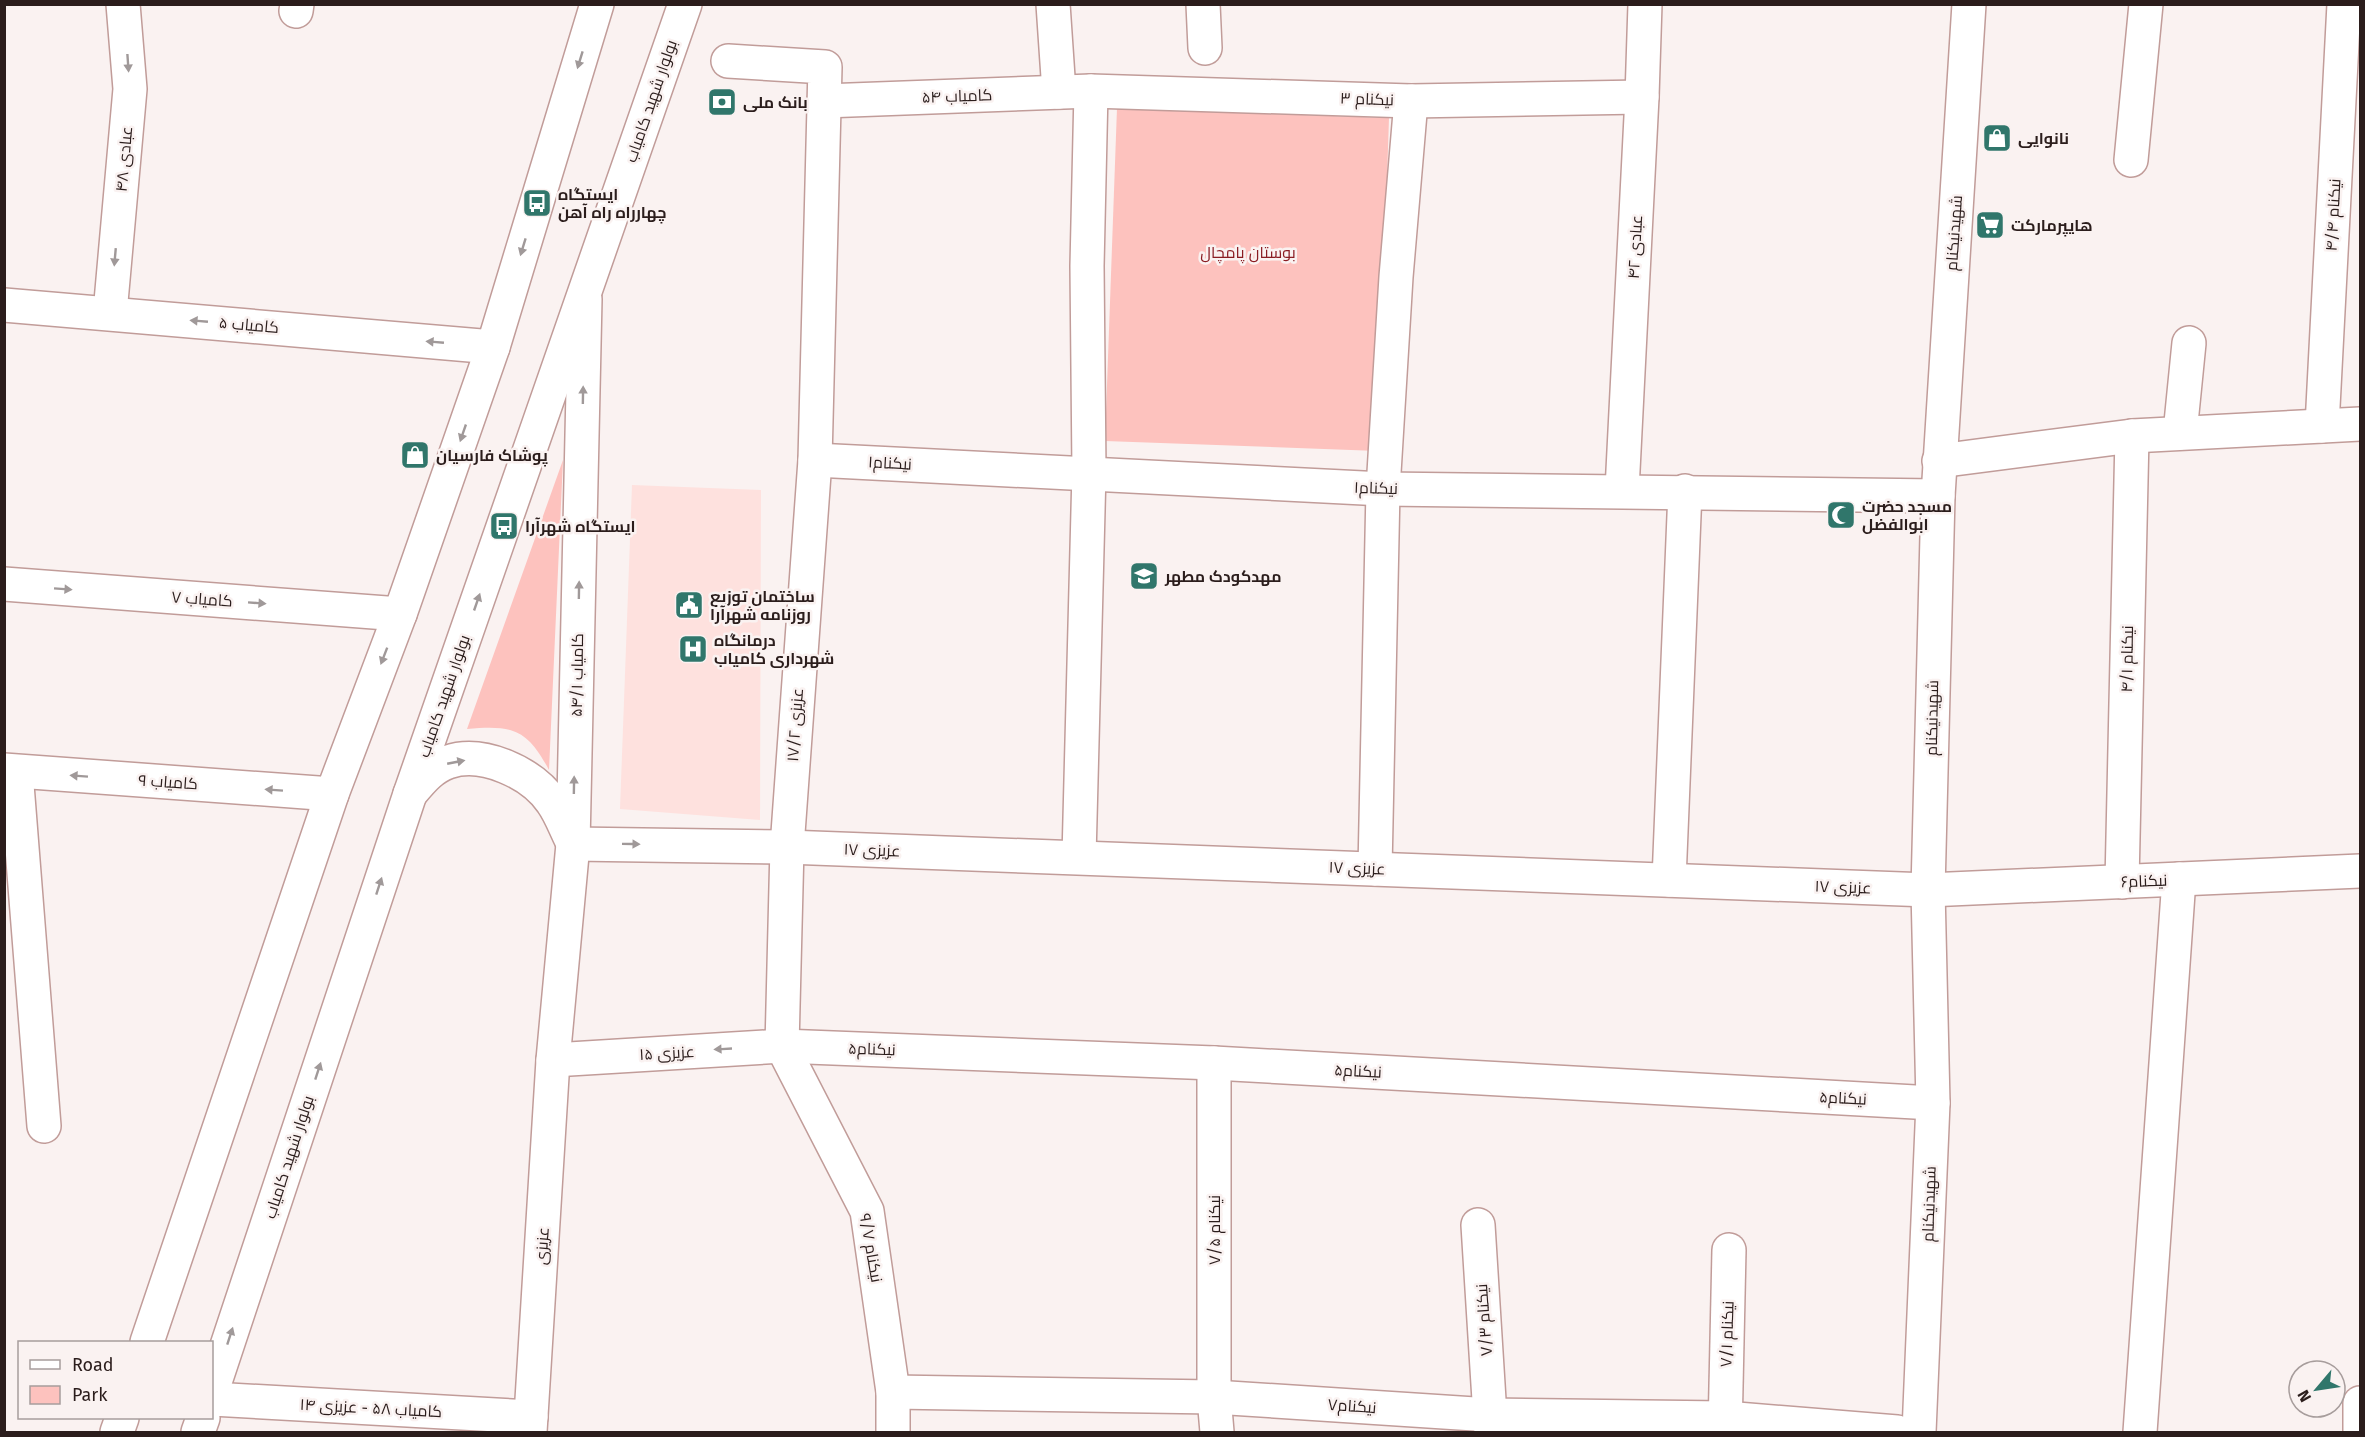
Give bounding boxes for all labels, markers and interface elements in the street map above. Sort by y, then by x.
street label: بولوار شهید کامیاب [621,37,682,165]
one-way arrow [575,52,584,70]
one-way arrow [123,53,133,72]
street label: کامیاب ۵۴ [921,85,993,107]
bank icon: بانک ملی [706,86,738,118]
street label: نیکنام ۳ [1340,89,1394,111]
place label: بانک ملی [743,93,808,112]
shop icon: نانوایی [1981,122,2013,154]
street label: عبادی ۴۸ [112,125,137,193]
place label: نانوایی [2018,129,2069,148]
street label: نیکنام ۴/۴ [2322,178,2346,252]
place label: ایستگاه چهارراه راه آهن [558,185,666,224]
bus stop icon: ایستگاه چهارراه راه آهن [521,187,553,219]
street label: شهیدنیکنام [1942,194,1968,272]
supermarket icon: هایپرمارکت [1974,209,2006,241]
street label: عبادی ۴۲ [1624,214,1647,280]
place label: هایپرمارکت [2011,216,2093,237]
one-way arrow [518,238,527,256]
park label: بوستان پامچال [1200,243,1296,264]
one-way arrow [110,248,120,267]
street label: کامیاب ۵ [218,313,280,337]
one-way arrow [189,316,208,325]
one-way arrow [425,337,444,347]
one-way arrow [578,386,588,405]
one-way arrow [458,424,468,442]
shop icon: پوشاک فارسیان [399,439,431,471]
place label: پوشاک فارسیان [436,446,548,467]
street label: نیکنام۱ [867,452,912,476]
street label: نیکنام۱ [1354,478,1398,500]
place label: مسجد حضرت ابوالفضل [1862,497,1952,534]
mosque icon: مسجد حضرت ابوالفضل [1825,499,1857,531]
bus stop icon: ایستگاه شهرآرا [488,510,520,542]
place label: ایستگاه شهرآرا [525,517,636,536]
school or university icon: مهدکودک مطهر [1128,560,1160,592]
place label: مهدکودک مطهر [1164,567,1282,586]
one-way arrow [574,581,583,600]
one-way arrow [53,584,72,594]
street label: کامیاب ۷ [171,587,233,611]
place label: ساختمان توزیع روزنامه شهرآرا [710,587,815,624]
public building icon: ساختمان توزیع روزنامه شهرآرا [673,589,705,621]
one-way arrow [473,593,483,611]
one-way arrow [248,599,267,608]
street label: نیکنام ۴/۱ [2117,625,2139,693]
place label: درمانگاه شهرداری کامیاب [714,631,834,668]
street label: بولوار شهید کامیاب [414,632,475,760]
street label: کامیاب ۵۴/۱ [567,633,587,717]
hospital icon: درمانگاه شهرداری کامیاب [677,633,709,665]
one-way arrow [379,647,388,665]
street label: شهیدنیکنام [1922,680,1944,756]
street label: عزیزی ۱۷/۲ [783,688,808,762]
one-way arrow [446,757,465,766]
street label: کامیاب ۹ [138,770,198,794]
one-way arrow [70,771,89,781]
one-way arrow [569,776,579,795]
one-way arrow [264,785,283,794]
one-way arrow [622,840,641,849]
street label: عزیزی ۱۷ [843,840,901,861]
street label: عزیزی ۱۷ [1328,858,1386,879]
street label: نیکنام۶ [2120,871,2168,893]
one-way arrow [375,877,385,895]
street label: عزیزی ۱۷ [1814,877,1872,898]
street label: نیکنام۵ [848,1039,896,1061]
street label: عزیزی ۱۵ [639,1042,695,1065]
one-way arrow [714,1045,733,1054]
street label: نیکنام۵ [1334,1060,1382,1084]
one-way arrow [314,1062,323,1080]
street label: نیکنام۵ [1819,1087,1867,1111]
street label: بولوار شهید کامیاب [260,1093,319,1221]
street label: شهیدنیکنام [1918,1166,1942,1242]
street label: نیکنام ۷/۵ [1205,1195,1226,1265]
street label: نیکنام ۹/۷ [854,1212,886,1284]
street label: عزیزی [531,1227,554,1266]
street label: نیکنام ۷/۳ [1472,1283,1498,1357]
street label: نیکنام ۷/۱ [1716,1300,1740,1368]
one-way arrow [226,1327,235,1345]
legend [18,1341,213,1419]
text: Road [72,1354,114,1376]
north arrow [2287,1359,2347,1419]
text: Park [72,1384,108,1406]
text: N [2293,1387,2315,1405]
street label: کامیاب ۵۸ - عزیزی ۱۴ [299,1395,443,1422]
street label: نیکنام۷ [1327,1395,1377,1419]

